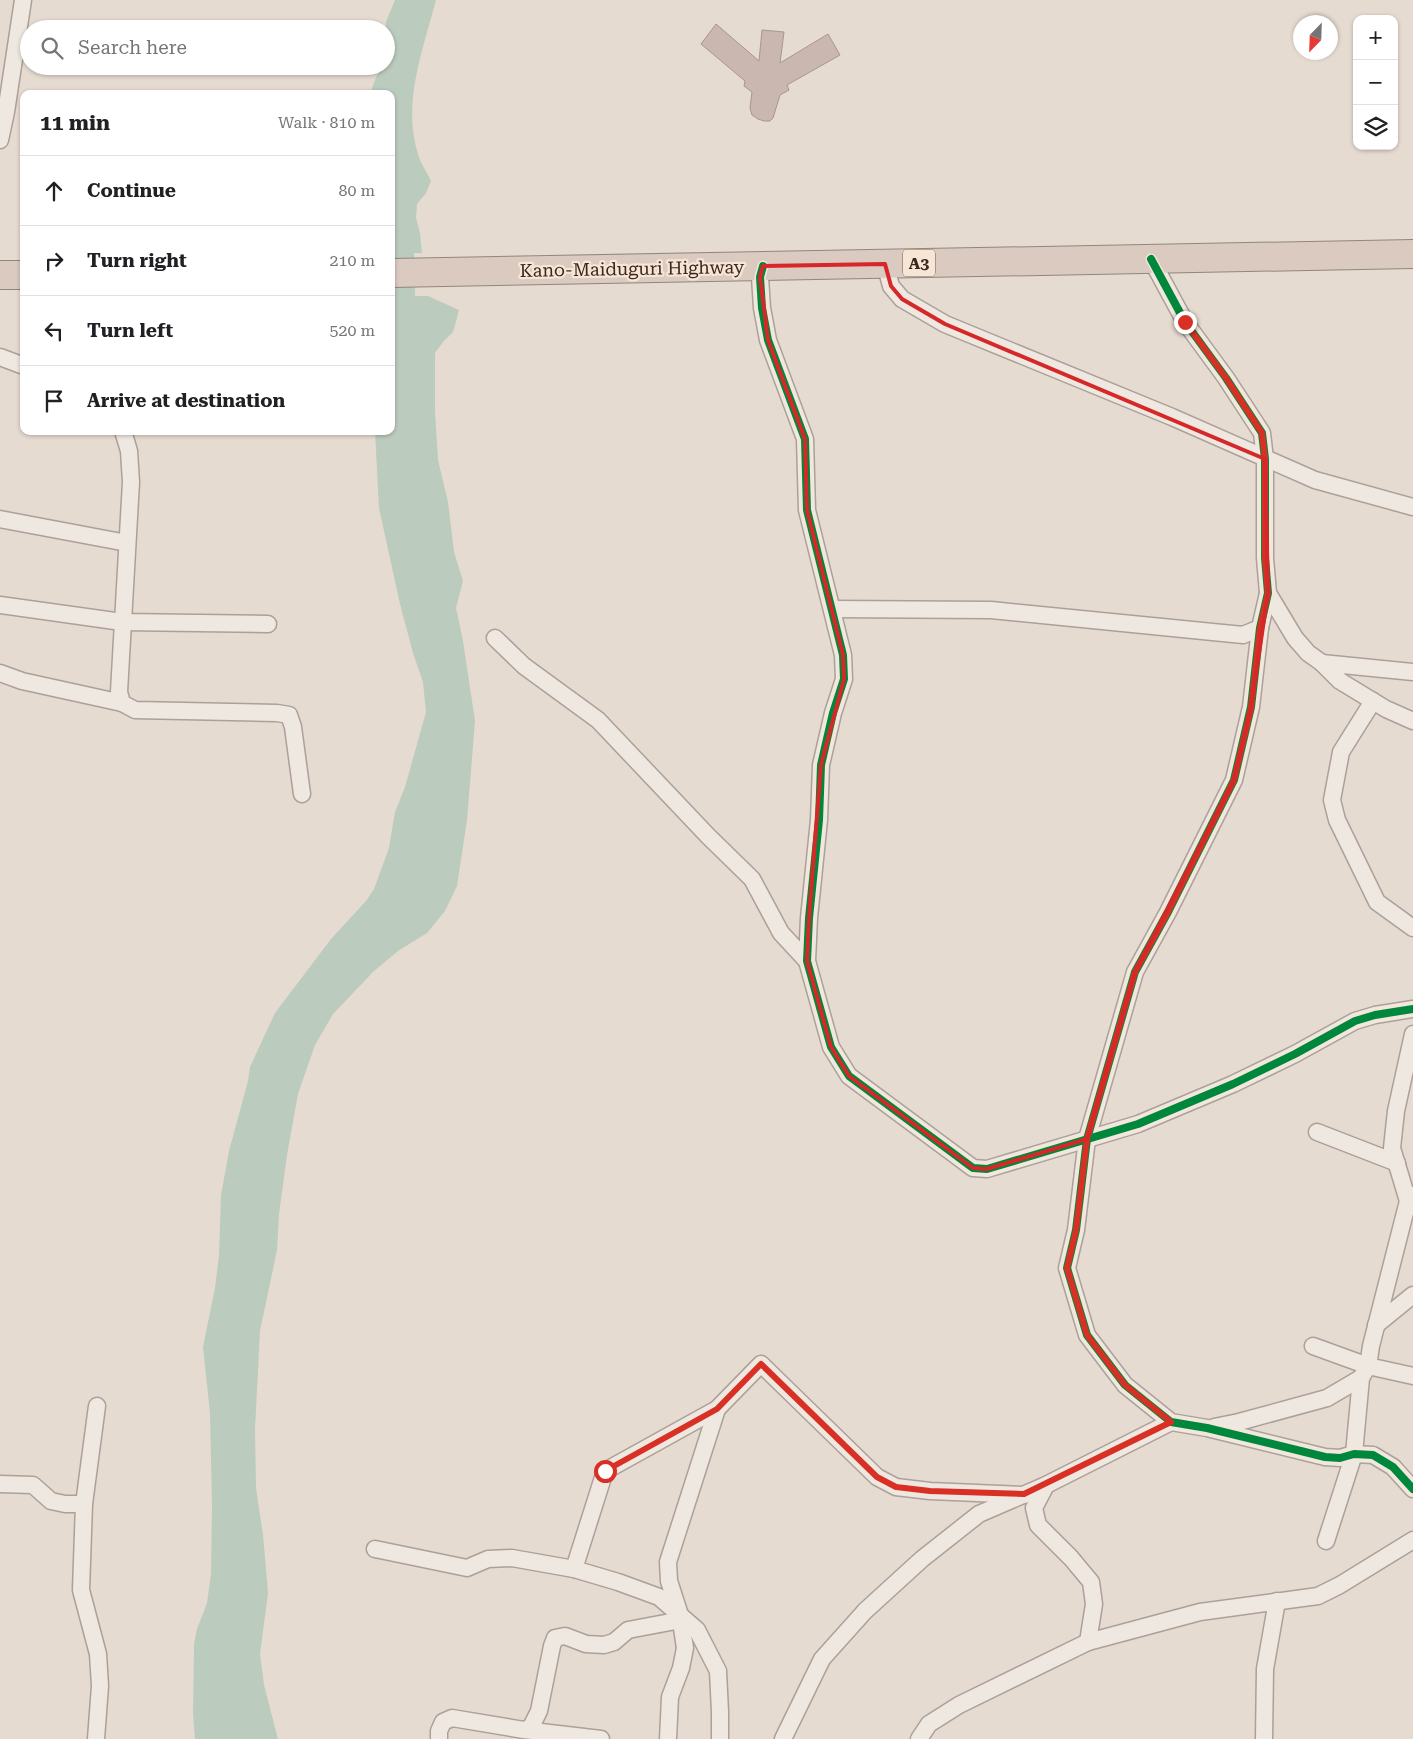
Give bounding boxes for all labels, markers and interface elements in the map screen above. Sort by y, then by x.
north arrow [1293,15,1338,60]
map controls [1353,15,1398,150]
button: + [1353,15,1398,60]
search box [20,20,395,75]
icon: search [38,34,66,62]
text: Search here [78,36,187,59]
button: − [1353,60,1398,105]
button: layers [1353,105,1398,150]
text: 11 min [40,111,110,135]
text: Walk · 810 m [278,113,375,132]
icon: ahead [40,177,68,205]
text: Continue [87,179,176,202]
text: 80 m [338,181,375,200]
icon: right [40,247,68,275]
text: Turn right [87,249,187,272]
road number: A3 [903,250,935,276]
text: 210 m [329,251,375,270]
street label: Kano-Maiduguri Highway [520,256,745,281]
route end [1174,311,1197,334]
icon: left [40,317,68,345]
text: Turn left [87,319,173,342]
text: 520 m [329,321,375,340]
icon: arrive [40,387,68,415]
text: Arrive at destination [87,389,285,412]
route start [594,1460,617,1483]

